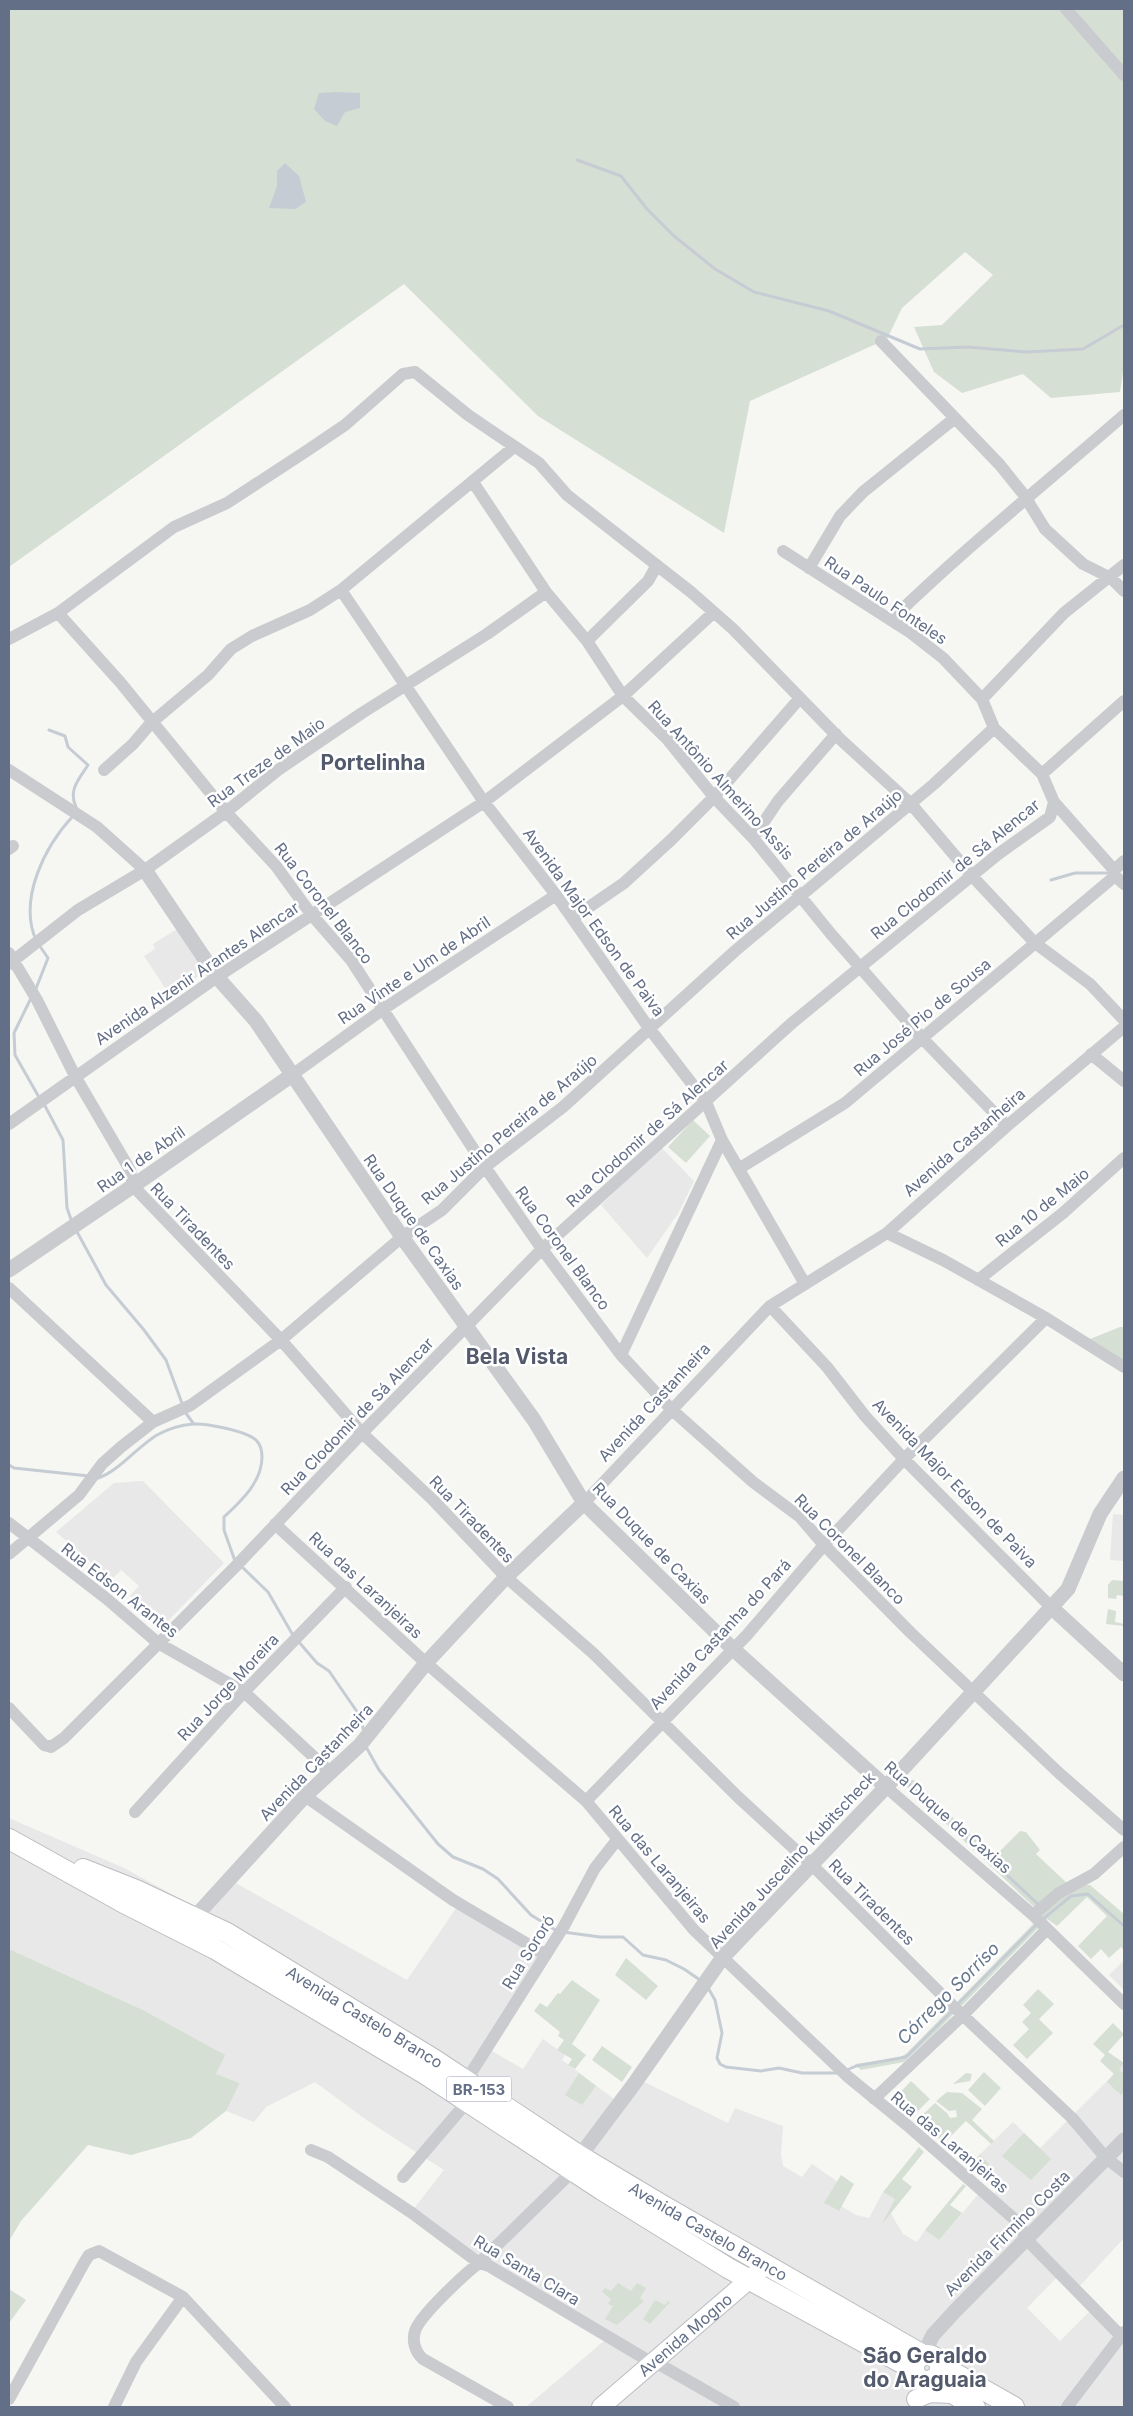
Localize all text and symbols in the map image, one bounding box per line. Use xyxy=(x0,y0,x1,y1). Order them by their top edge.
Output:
street label: Rua Paulo Fonteles xyxy=(821,552,951,648)
street label: Rua Antônio Almerino Assis xyxy=(644,696,798,864)
street label: Rua Treze de Maio xyxy=(203,713,329,811)
district label: Portelinha xyxy=(321,750,426,775)
street label: Rua Justino Pereira de Araújo xyxy=(722,785,906,943)
street label: Rua Clodomir de Sá Alencar xyxy=(866,795,1044,943)
street label: Avenida Major Edson de Paiva xyxy=(519,824,669,1020)
street label: Rua Coronel Blanco xyxy=(270,838,378,968)
street label: Avenida Alzenir Arantes Alencar xyxy=(91,897,303,1049)
street label: Rua Vinte e Um de Abril xyxy=(334,912,494,1028)
street label: Rua José Pio de Sousa xyxy=(849,954,995,1080)
street label: Rua Justino Pereira de Araújo xyxy=(417,1050,601,1208)
street label: Rua Clodomir de Sá Alencar xyxy=(562,1055,732,1211)
street label: Avenida Castanheira xyxy=(899,1084,1029,1200)
street label: Rua 1 de Abril xyxy=(93,1121,189,1197)
street label: Rua Duque de Caxias xyxy=(359,1150,469,1294)
street label: Rua 10 de Maio xyxy=(991,1163,1093,1251)
street label: Rua Tiradentes xyxy=(146,1178,240,1274)
street label: Rua Coronel Blanco xyxy=(511,1182,615,1314)
street label: Rua Clodomir de Sá Alencar xyxy=(276,1333,438,1499)
street label: Avenida Castanheira xyxy=(594,1338,714,1466)
district label: Bela Vista xyxy=(466,1344,568,1369)
street label: Avenida Major Edson de Paiva xyxy=(869,1394,1041,1572)
street label: Rua Tiradentes xyxy=(425,1471,519,1567)
street label: Rua Duque de Caxias xyxy=(589,1478,715,1608)
street label: Rua Coronel Blanco xyxy=(790,1489,910,1609)
street label: Rua das Laranjeiras xyxy=(305,1527,427,1643)
street label: Rua Edson Arantes xyxy=(58,1538,182,1642)
street label: Avenida Castanha do Pará xyxy=(645,1555,795,1713)
street label: Rua Jorge Moreira xyxy=(173,1629,283,1745)
street label: Avenida Castanheira xyxy=(255,1699,377,1825)
street label: Rua Duque de Caxias xyxy=(880,1756,1016,1878)
street label: Avenida Juscelino Kubitscheck xyxy=(705,1767,879,1952)
street label: Rua das Laranjeiras xyxy=(605,1801,715,1927)
street label: Rua Tiradentes xyxy=(825,1855,919,1949)
street label: Rua Sororó xyxy=(497,1911,559,1993)
water label: Córrego Sorriso xyxy=(893,1938,1003,2048)
street label: Avenida Castelo Branco xyxy=(283,1962,447,2072)
road number: BR-153 xyxy=(446,2076,512,2102)
street label: Rua das Laranjeiras xyxy=(887,2087,1013,2197)
street label: Avenida Firmino Costa xyxy=(940,2166,1074,2300)
street label: Avenida Castelo Branco xyxy=(625,2178,791,2285)
street label: Rua Santa Clara xyxy=(470,2230,584,2310)
street label: Avenida Mogno xyxy=(634,2289,736,2381)
district label: São Geraldo do Araguaia xyxy=(863,2343,987,2392)

